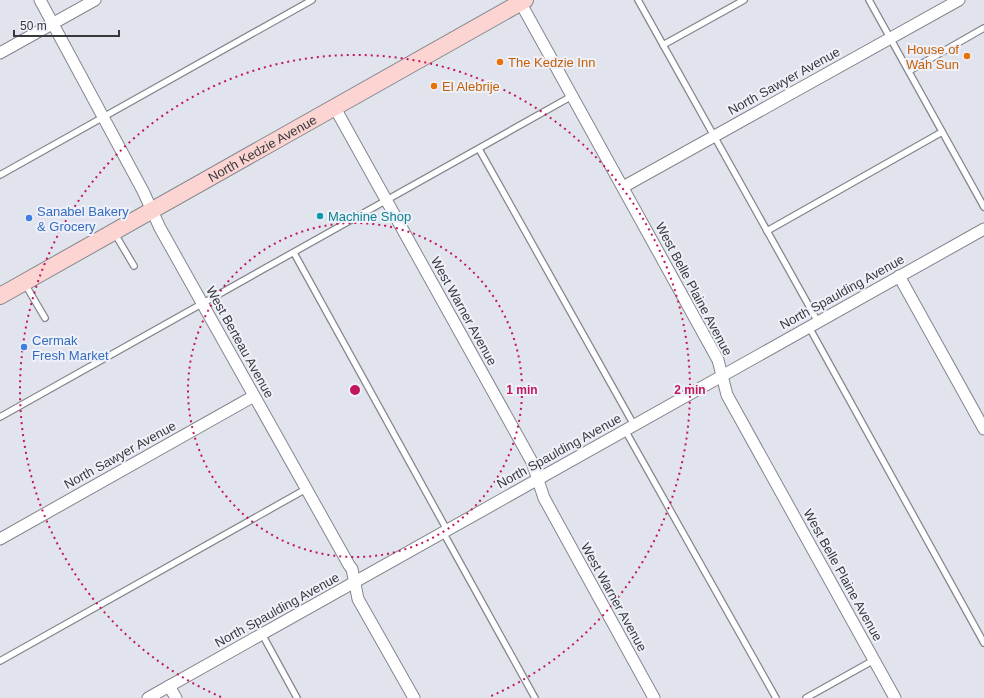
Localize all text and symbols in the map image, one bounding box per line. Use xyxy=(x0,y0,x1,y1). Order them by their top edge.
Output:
scale bar xyxy=(14,12,119,38)
text: 50 m xyxy=(20,19,47,33)
place label: House of Wah Sun xyxy=(906,42,959,72)
street label: North Sawyer Avenue xyxy=(725,44,843,118)
marker: House of Wah Sun xyxy=(962,51,972,61)
place label: The Kedzie Inn xyxy=(508,55,595,70)
marker: The Kedzie Inn xyxy=(495,57,505,67)
place label: El Alebrije xyxy=(442,79,500,94)
marker: El Alebrije xyxy=(429,81,439,91)
street label: North Kedzie Avenue xyxy=(205,112,319,185)
place label: Sanabel Bakery & Grocery xyxy=(37,204,129,234)
place label: Machine Shop xyxy=(328,209,411,224)
marker: Machine Shop xyxy=(315,211,325,221)
marker: Sanabel Bakery & Grocery xyxy=(24,213,34,223)
street label: West Belle Plaine Avenue xyxy=(653,220,735,358)
street label: North Spaulding Avenue xyxy=(777,252,907,332)
street label: West Warner Avenue xyxy=(428,254,500,368)
street label: West Berteau Avenue xyxy=(203,284,277,400)
place label: Cermak Fresh Market xyxy=(32,333,109,363)
marker: Cermak Fresh Market xyxy=(19,342,29,352)
centre of rings xyxy=(348,383,362,397)
text: 1 min xyxy=(506,383,538,397)
text: 2 min xyxy=(674,383,706,397)
street label: North Spaulding Avenue xyxy=(494,411,624,491)
street label: North Sawyer Avenue xyxy=(61,418,179,492)
street label: West Belle Plaine Avenue xyxy=(800,506,886,644)
street label: West Warner Avenue xyxy=(578,540,650,654)
street label: North Spaulding Avenue xyxy=(212,570,342,650)

